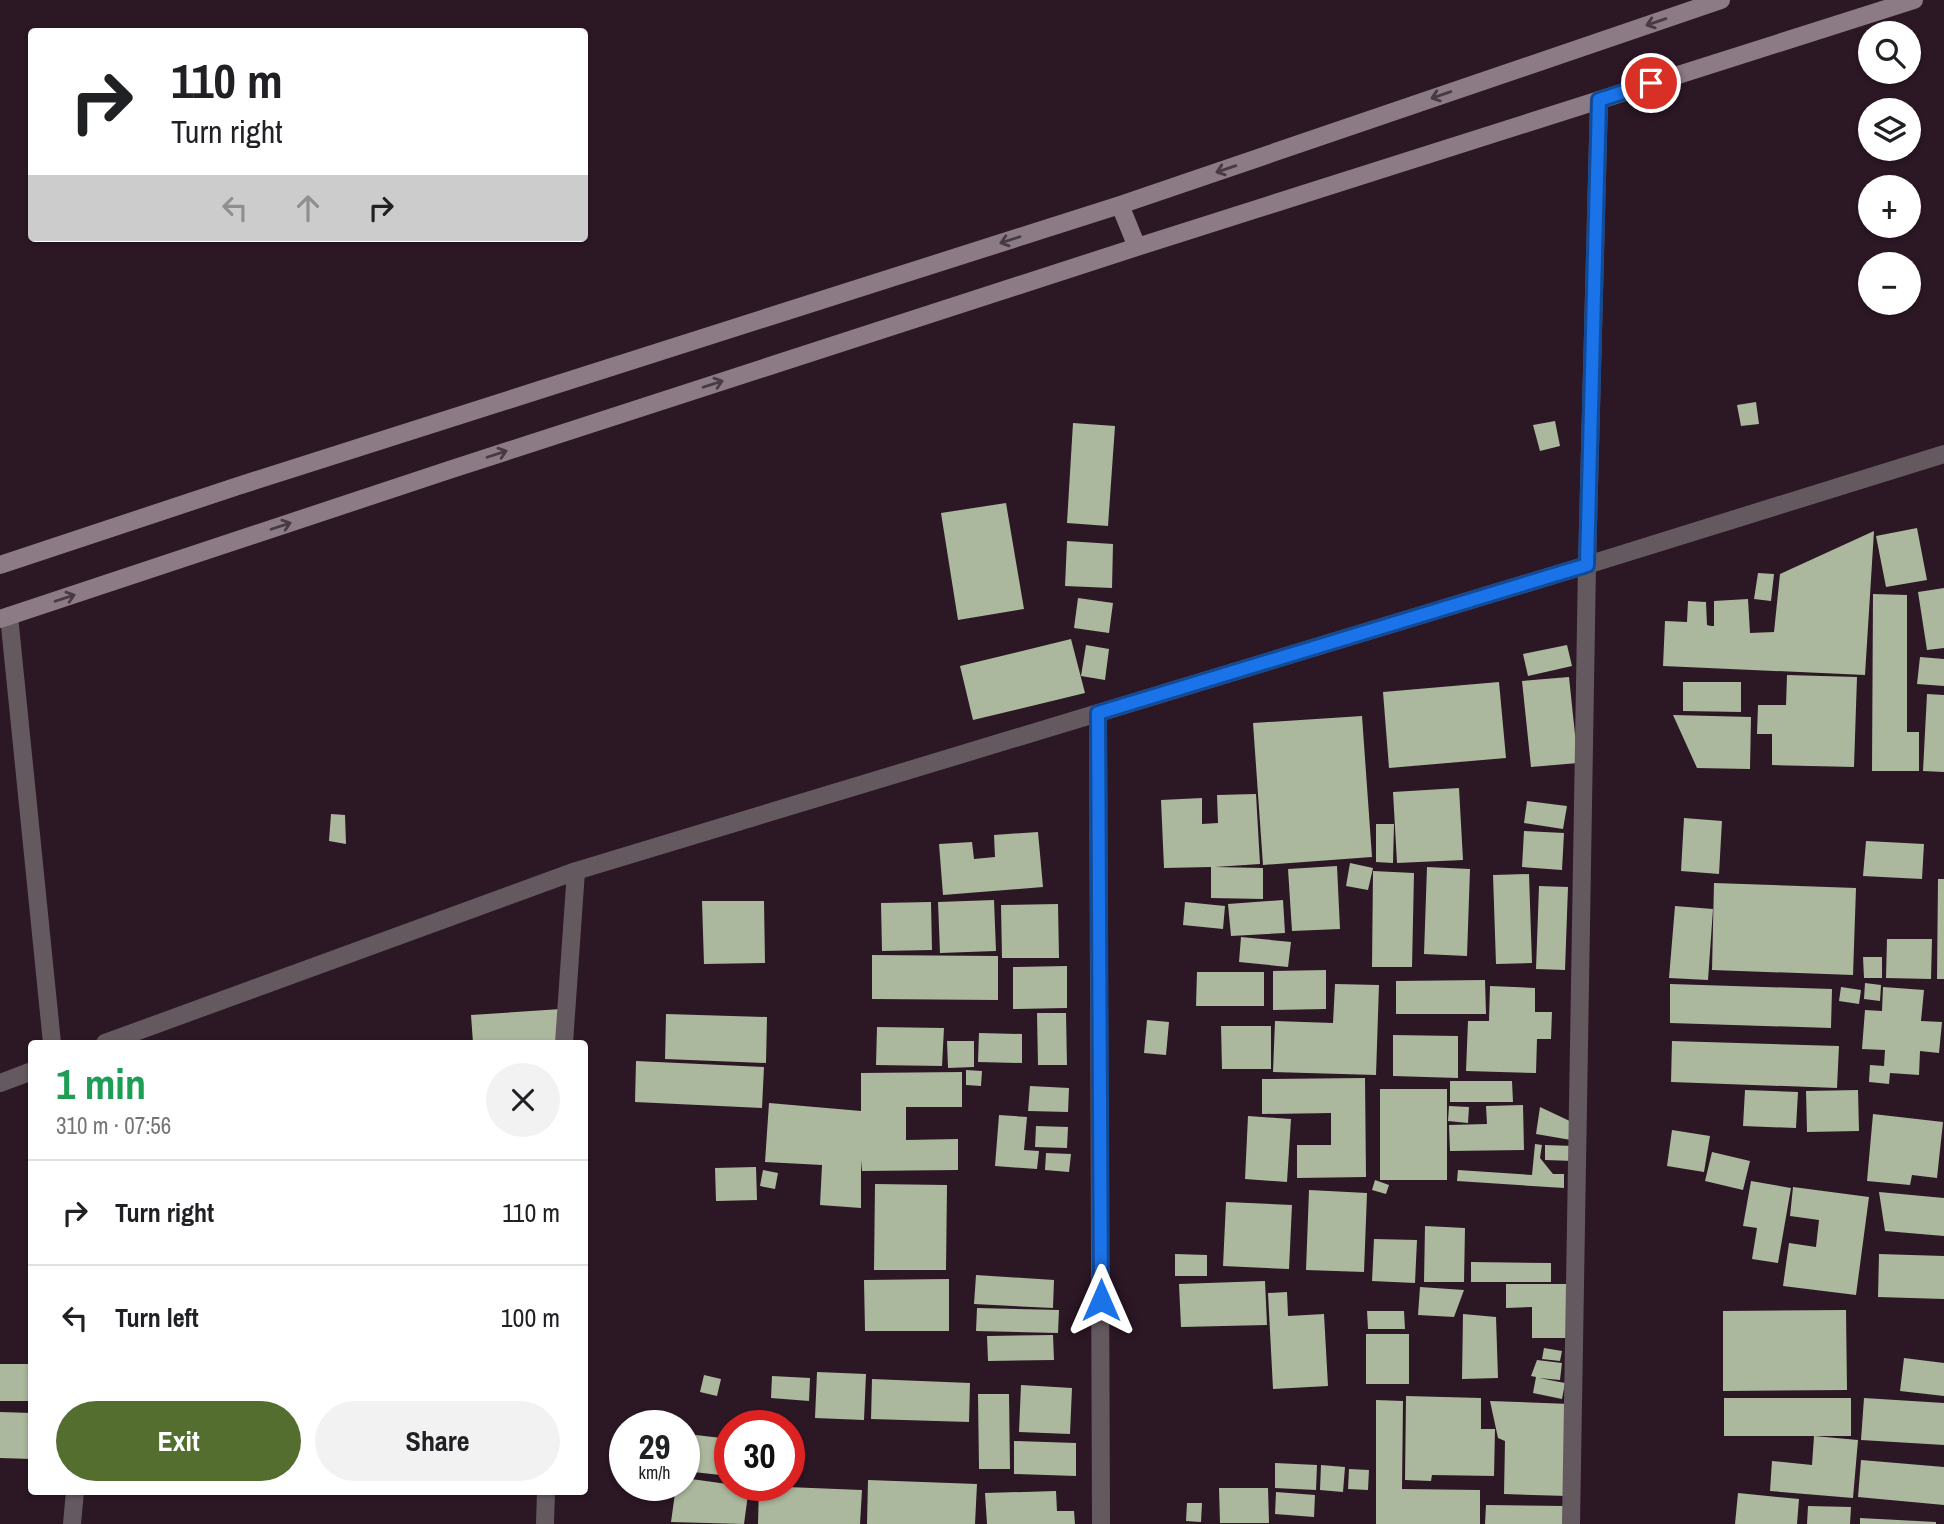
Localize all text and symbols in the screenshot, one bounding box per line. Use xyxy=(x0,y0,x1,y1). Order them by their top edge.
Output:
one-way arrow xyxy=(1646,17,1668,29)
map controls xyxy=(1858,21,1921,315)
button: search xyxy=(1858,21,1921,84)
text: 110 m xyxy=(171,47,283,113)
pin xyxy=(1621,53,1681,113)
icon: right xyxy=(56,56,147,147)
icon: arrive xyxy=(1632,64,1670,102)
one-way arrow xyxy=(1431,90,1453,102)
button: layers xyxy=(1858,98,1921,161)
text: Turn right xyxy=(171,110,283,153)
one-way arrow xyxy=(1215,163,1237,176)
button: + xyxy=(1858,175,1921,238)
icon: left xyxy=(216,189,254,227)
icon: ahead xyxy=(289,189,327,227)
icon: right xyxy=(362,189,400,227)
one-way arrow xyxy=(999,235,1021,248)
button: − xyxy=(1858,252,1921,315)
one-way arrow xyxy=(702,377,724,390)
one-way arrow xyxy=(485,447,507,459)
one-way arrow xyxy=(269,519,291,531)
one-way arrow xyxy=(53,590,75,603)
text: 1 min xyxy=(56,1056,146,1112)
button: close xyxy=(486,1063,560,1137)
text: 310 m · 07:56 xyxy=(56,1110,171,1141)
icon: right xyxy=(56,1194,94,1232)
text: Turn right xyxy=(115,1195,214,1230)
text: 110 m xyxy=(502,1195,560,1230)
position arrow xyxy=(1064,1263,1138,1337)
icon: left xyxy=(56,1299,94,1337)
text: Turn left xyxy=(115,1300,199,1335)
text: 100 m xyxy=(501,1300,560,1335)
button: Exit xyxy=(56,1401,301,1481)
button: Share xyxy=(315,1401,560,1481)
speed limit sign: 30 xyxy=(714,1410,805,1501)
text: 29 xyxy=(639,1423,670,1470)
text: km/h xyxy=(639,1460,671,1485)

